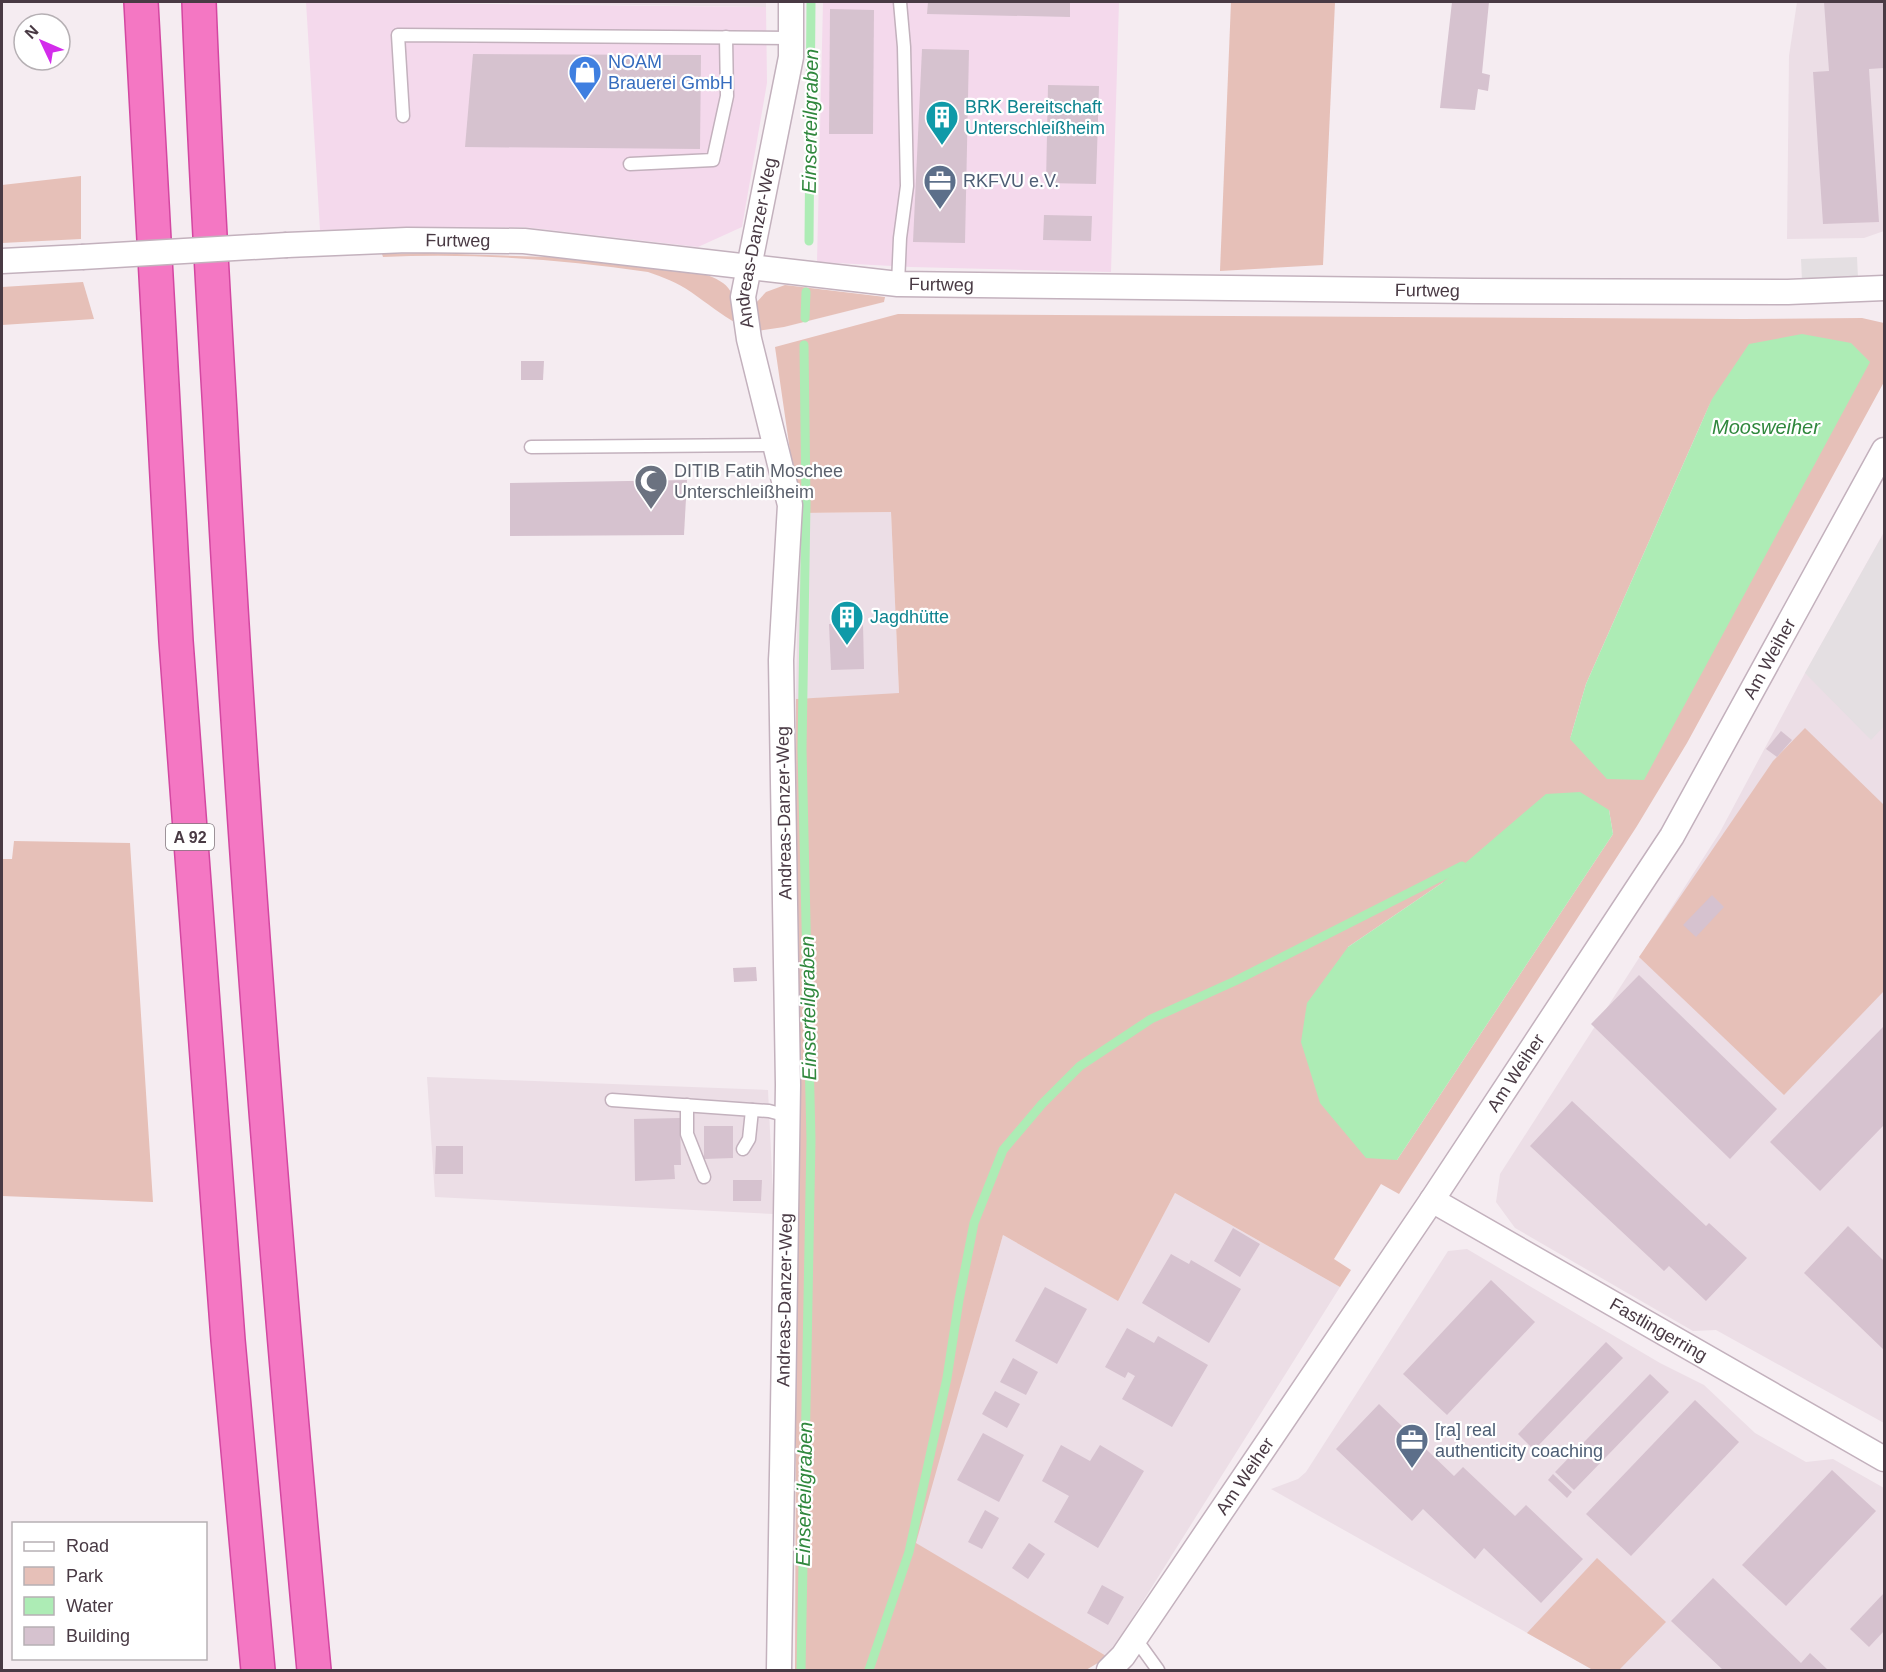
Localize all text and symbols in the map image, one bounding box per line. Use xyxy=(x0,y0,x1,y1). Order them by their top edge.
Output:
north arrow xyxy=(12,12,72,72)
text: N xyxy=(21,22,42,42)
water label: Einserteilgraben xyxy=(798,49,822,193)
place label: NOAM Brauerei GmbH xyxy=(608,52,733,93)
shop icon: NOAM Brauerei GmbH xyxy=(567,54,603,101)
place label: BRK Bereitschaft Unterschleißheim xyxy=(965,97,1105,138)
building icon: BRK Bereitschaft Unterschleißheim xyxy=(924,99,960,146)
street label: Andreas-Danzer-Weg xyxy=(733,156,781,330)
office icon: RKFVU e.V. xyxy=(922,163,958,210)
place label: RKFVU e.V. xyxy=(963,171,1059,191)
street label: Furtweg xyxy=(425,230,491,251)
street label: Furtweg xyxy=(909,274,974,295)
street label: Furtweg xyxy=(1395,280,1460,301)
water label: Moosweiher xyxy=(1712,416,1821,438)
place label: DITIB Fatih Moschee Unterschleißheim xyxy=(674,461,843,502)
mosque icon: DITIB Fatih Moschee Unterschleißheim xyxy=(633,463,669,510)
building icon: Jagdhütte xyxy=(829,599,865,646)
place label: Jagdhütte xyxy=(870,607,949,627)
street label: Am Weiher xyxy=(1739,615,1800,702)
street label: Andreas-Danzer-Weg xyxy=(772,726,796,900)
road number: A 92 xyxy=(166,824,214,850)
water label: Einserteilgraben xyxy=(796,936,820,1080)
street label: Am Weiher xyxy=(1483,1030,1549,1115)
street label: Andreas-Danzer-Weg xyxy=(773,1213,796,1387)
street label: Fastlingerring xyxy=(1606,1294,1711,1366)
place label: [ra] real authenticity coaching xyxy=(1435,1420,1603,1461)
water label: Einserteilgraben xyxy=(792,1422,816,1566)
office icon: [ra] real authenticity coaching xyxy=(1394,1422,1430,1469)
street label: Am Weiher xyxy=(1212,1434,1278,1519)
legend xyxy=(12,1522,207,1660)
text: Road xyxy=(66,1536,109,1556)
text: Park xyxy=(66,1566,104,1586)
text: Water xyxy=(66,1596,113,1616)
text: Building xyxy=(66,1626,130,1646)

